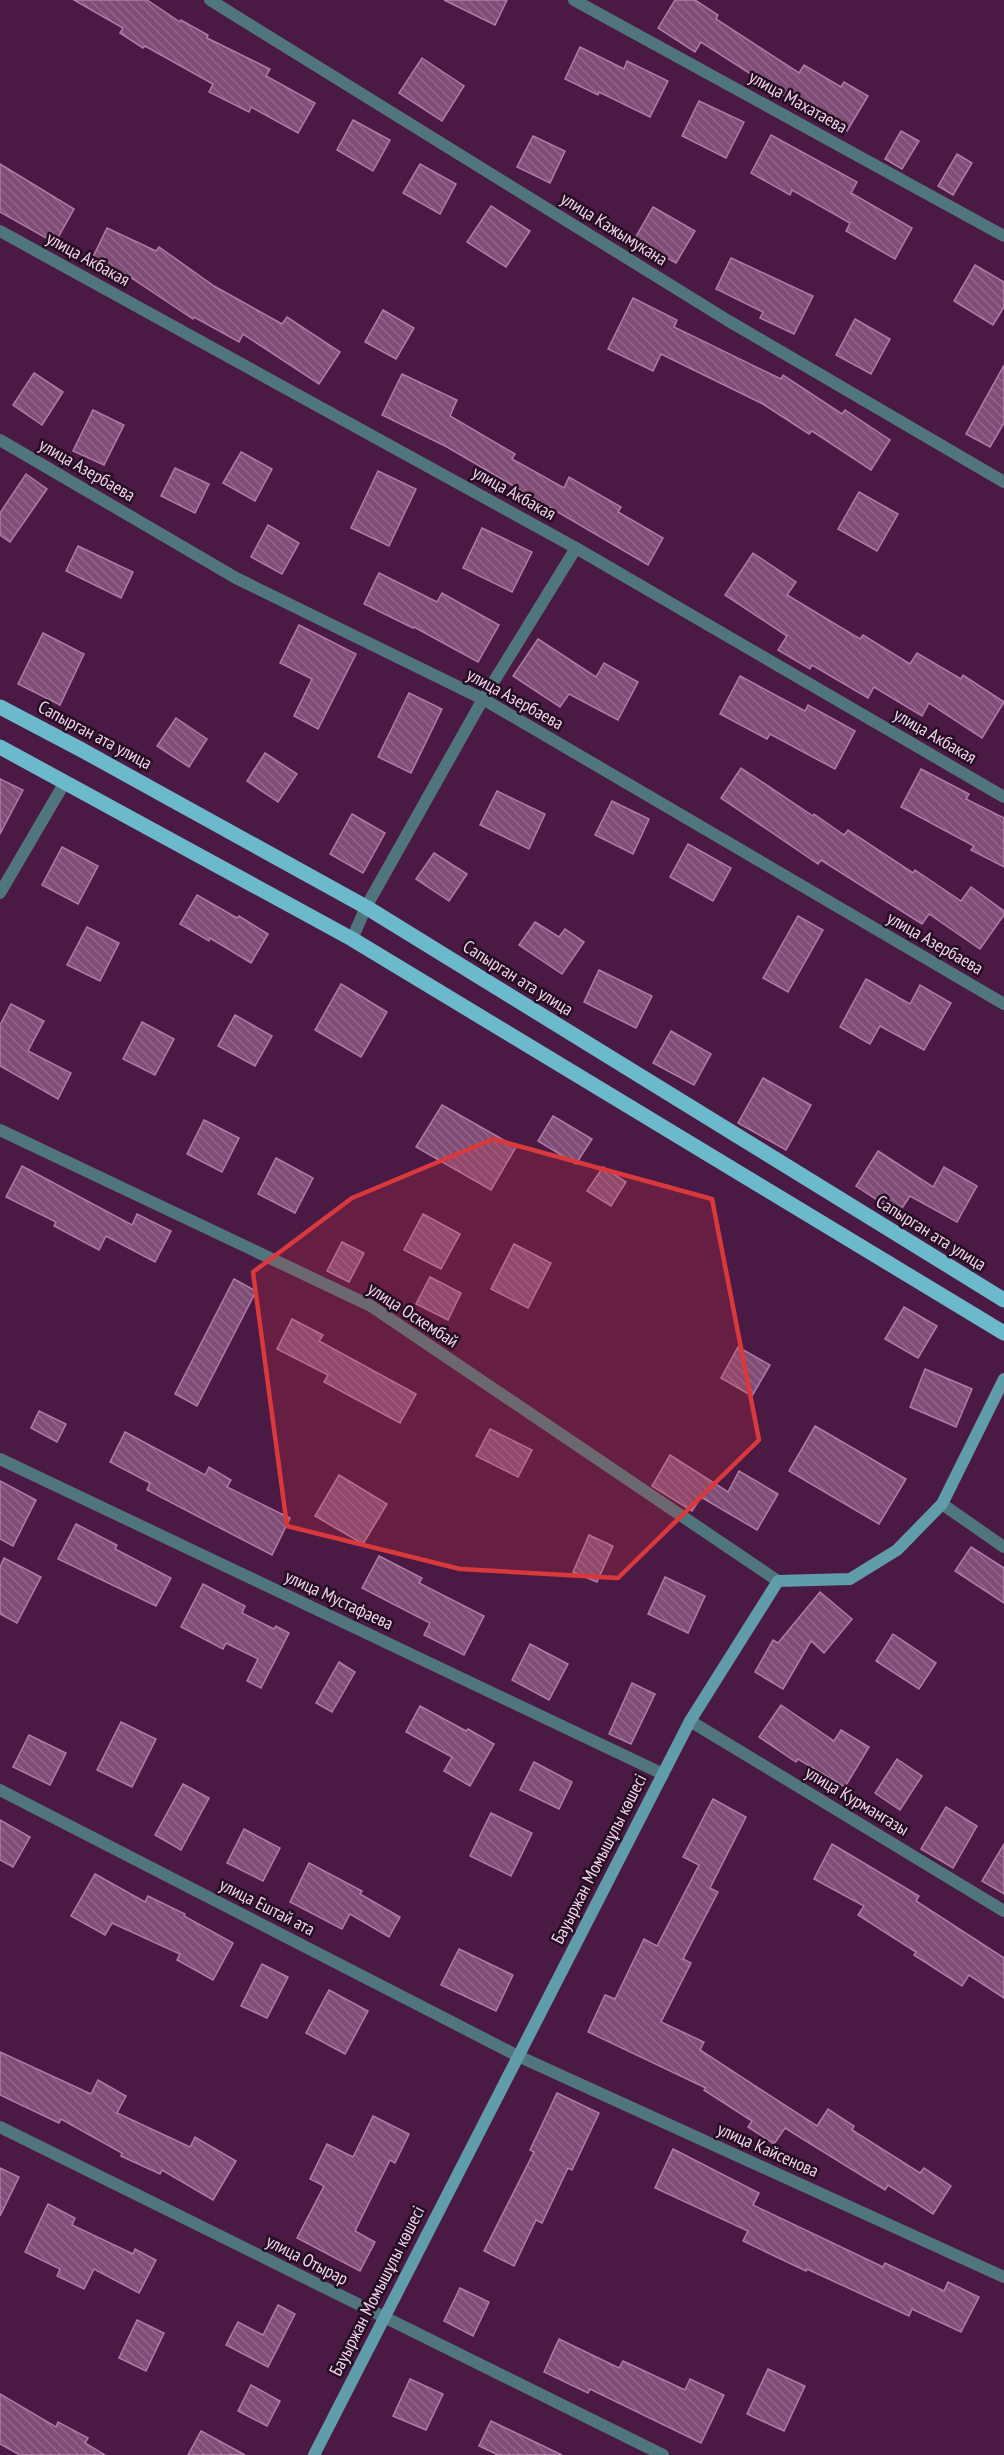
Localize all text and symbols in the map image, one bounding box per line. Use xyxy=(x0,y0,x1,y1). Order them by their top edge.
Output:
street label: улица Махатаева xyxy=(745,65,851,138)
street label: улица Кажымукана xyxy=(557,187,672,271)
street label: улица Акбакая xyxy=(43,226,134,291)
street label: улица Азербаева xyxy=(35,433,139,506)
street label: улица Акбакая xyxy=(469,460,560,525)
street label: улица Азербаева xyxy=(463,663,568,735)
street label: Сапырган ата улица xyxy=(34,695,156,774)
street label: улица Акбакая xyxy=(890,703,981,769)
street label: улица Азербаева xyxy=(883,906,987,979)
street label: Сапырган ата улица xyxy=(459,935,578,1021)
street label: Сапырган ата улица xyxy=(872,1190,991,1276)
street label: улица Оскембай xyxy=(364,1277,463,1352)
street label: улица Мустафаева xyxy=(281,1564,397,1635)
street label: улица Курмангазы xyxy=(801,1761,913,1841)
street label: Бауыржан Момышұлы көшесі xyxy=(546,1770,651,1948)
street label: улица Ештай ата xyxy=(216,1873,319,1940)
street label: улица Кайсенова xyxy=(714,2117,822,2182)
street label: Бауыржан Момышұлы көшесі xyxy=(324,2202,429,2380)
street label: улица Отырар xyxy=(262,2229,352,2290)

